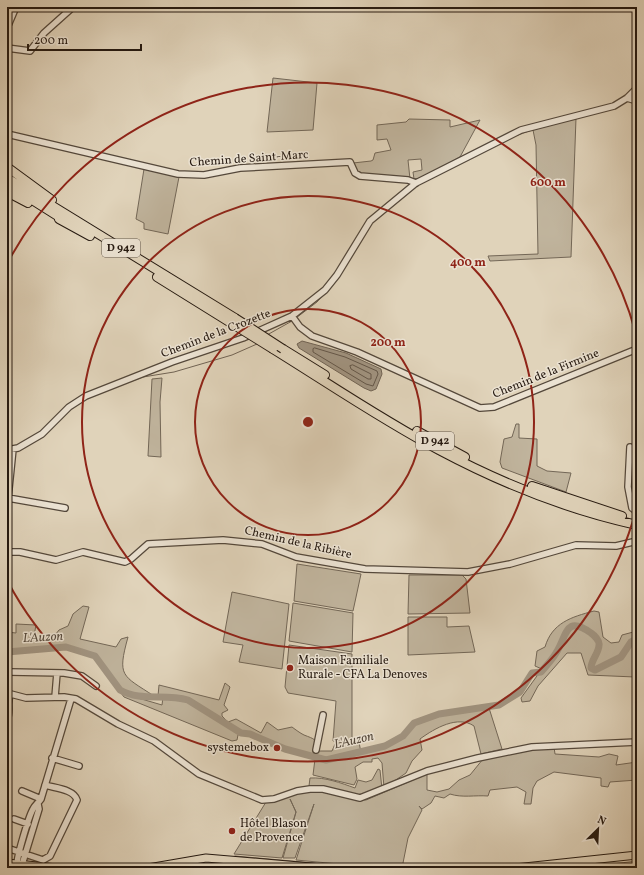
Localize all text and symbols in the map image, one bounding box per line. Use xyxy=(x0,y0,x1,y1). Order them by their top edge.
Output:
scale bar xyxy=(28,26,141,52)
text: 200 m xyxy=(34,33,68,49)
street label: Chemin de Saint-Marc xyxy=(189,147,309,171)
text: 600 m xyxy=(530,175,566,191)
road number: D 942 xyxy=(102,239,140,257)
text: 400 m xyxy=(450,255,486,271)
street label: Chemin de la Crozette xyxy=(159,306,273,362)
text: 200 m xyxy=(370,335,406,351)
street label: Chemin de la Firmine xyxy=(490,345,602,403)
centre of rings xyxy=(301,415,315,429)
road number: D 942 xyxy=(416,432,454,450)
street label: Chemin de la Ribière xyxy=(243,523,354,563)
water label: L'Auzon xyxy=(22,628,64,648)
place label: Maison Familiale Rurale - CFA La Denoves xyxy=(298,653,427,683)
marker: Maison Familiale Rurale - CFA La Denoves xyxy=(285,663,295,673)
water label: L'Auzon xyxy=(332,728,376,754)
place label: systemebox xyxy=(207,740,269,756)
marker: systemebox xyxy=(272,743,282,753)
north arrow xyxy=(578,809,618,849)
text: N xyxy=(595,813,608,830)
place label: Hôtel Blason de Provence xyxy=(240,816,307,846)
marker: Hôtel Blason de Provence xyxy=(227,826,237,836)

